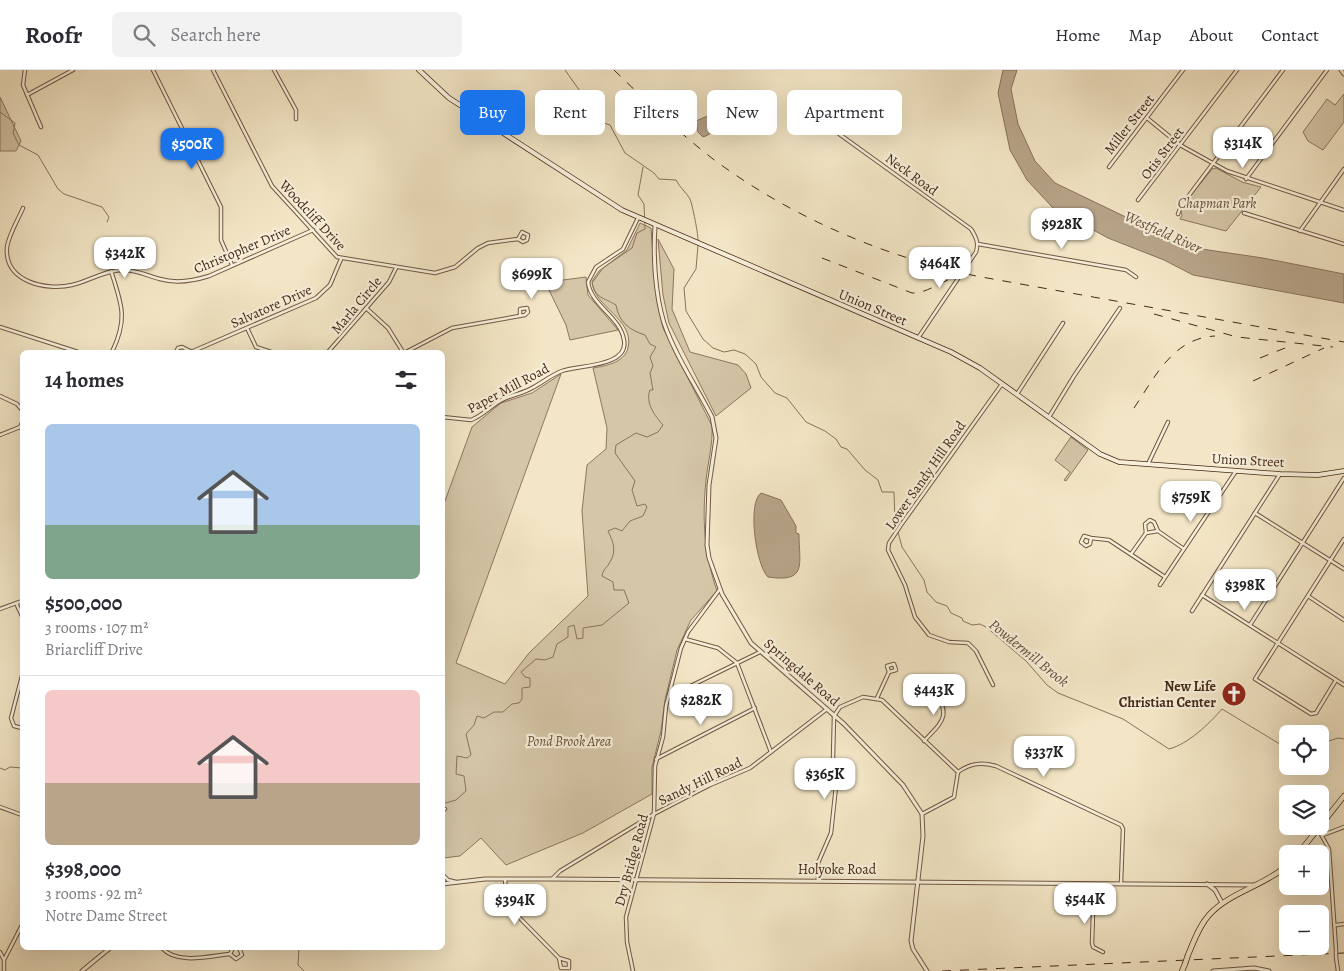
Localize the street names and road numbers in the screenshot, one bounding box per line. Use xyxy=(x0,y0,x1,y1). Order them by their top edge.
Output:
street label: Miller Street xyxy=(1100,90,1159,158)
street label: Otis Street xyxy=(1136,123,1189,183)
street label: Neck Road xyxy=(881,149,942,200)
street label: Woodcliff Drive xyxy=(274,175,350,255)
street label: Christopher Drive xyxy=(191,220,294,278)
street label: Marla Circle xyxy=(327,273,386,338)
street label: Salvatore Drive xyxy=(228,280,315,333)
street label: Union Street xyxy=(836,285,910,331)
street label: Paper Mill Road xyxy=(464,359,553,418)
street label: Lower Sandy Hill Road xyxy=(881,417,970,534)
street label: Union Street xyxy=(1211,449,1285,472)
street label: Springdale Road xyxy=(760,634,844,711)
street label: Sandy Hill Road xyxy=(655,753,746,810)
street label: Dry Bridge Road xyxy=(610,811,653,908)
street label: Holyoke Road xyxy=(798,860,877,879)

